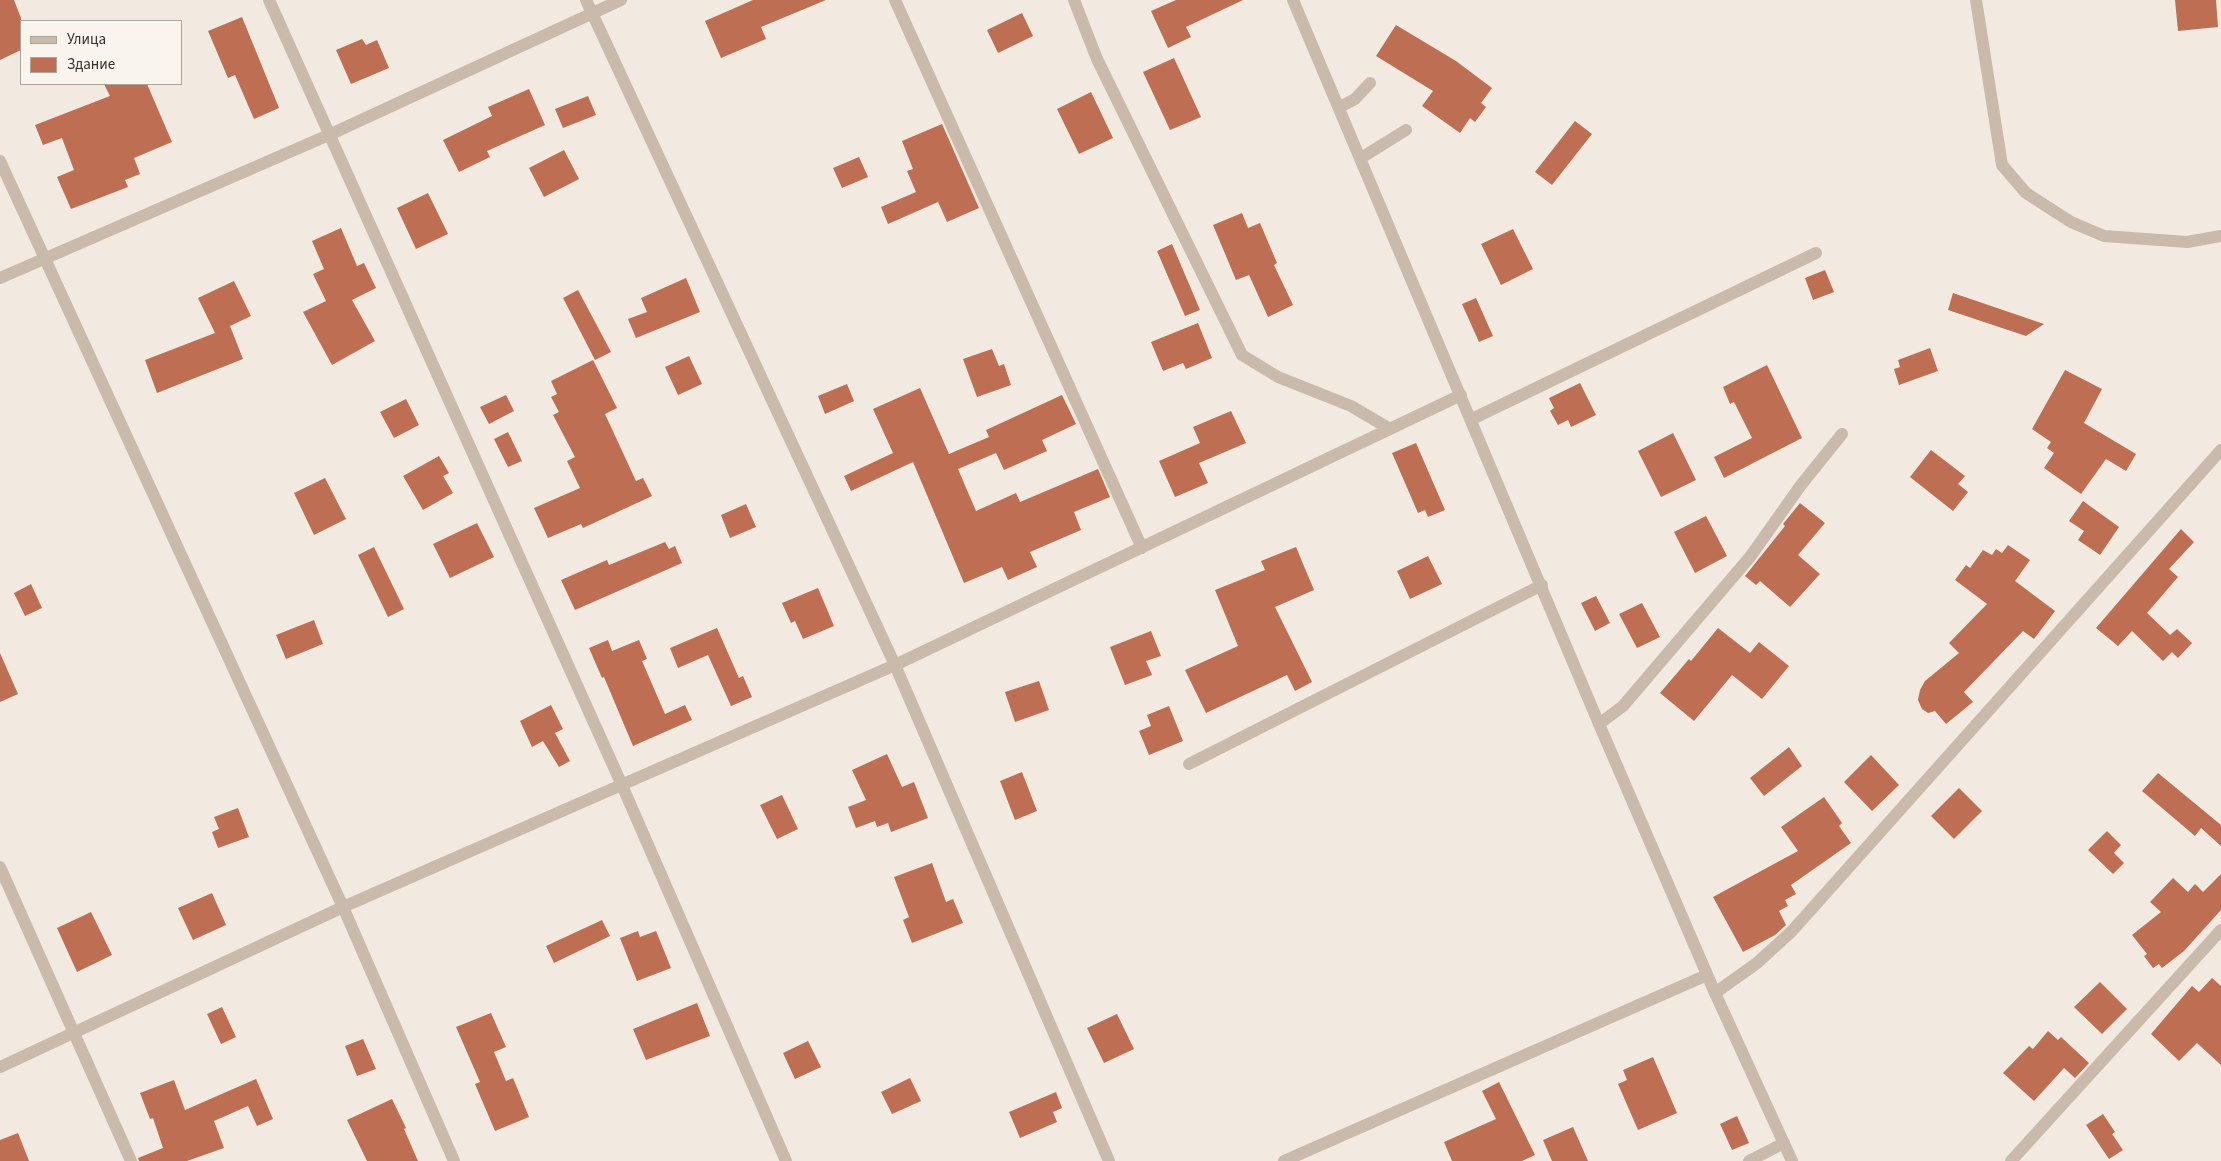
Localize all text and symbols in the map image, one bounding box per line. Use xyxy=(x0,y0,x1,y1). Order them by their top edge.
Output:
legend xyxy=(20,20,182,85)
text: Улица xyxy=(67,29,106,50)
text: Здание xyxy=(67,54,115,75)

